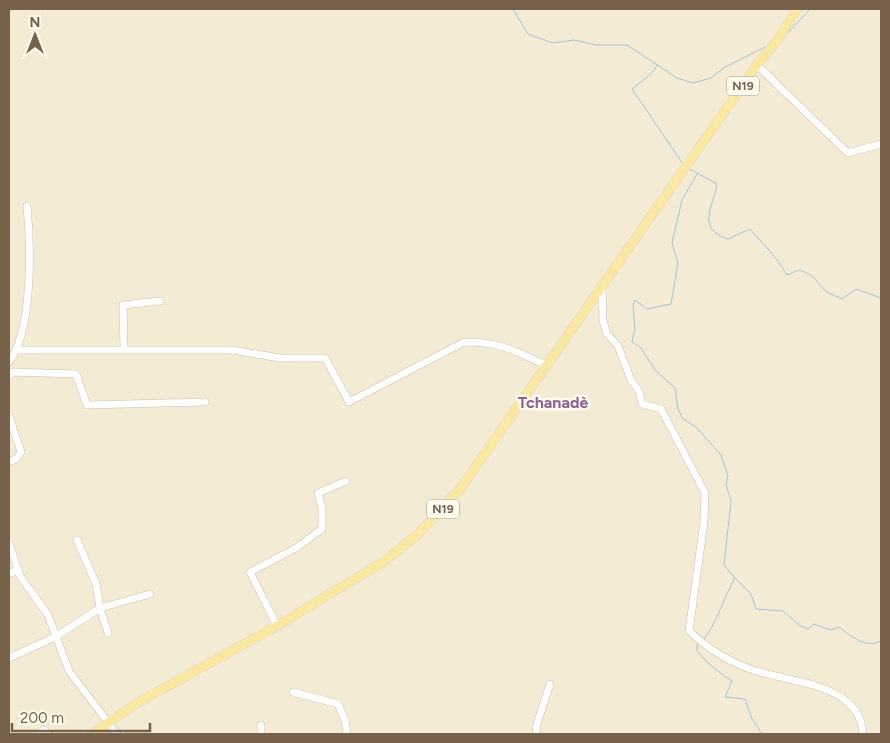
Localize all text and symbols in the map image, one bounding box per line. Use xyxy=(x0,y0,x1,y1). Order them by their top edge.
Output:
north arrow xyxy=(10,10,60,60)
text: N xyxy=(30,14,40,31)
road number: N19 xyxy=(727,76,759,95)
district label: Tchanadè xyxy=(518,393,588,412)
road number: N19 xyxy=(427,499,459,518)
scale bar xyxy=(12,700,150,732)
text: 200 m xyxy=(20,709,64,727)

